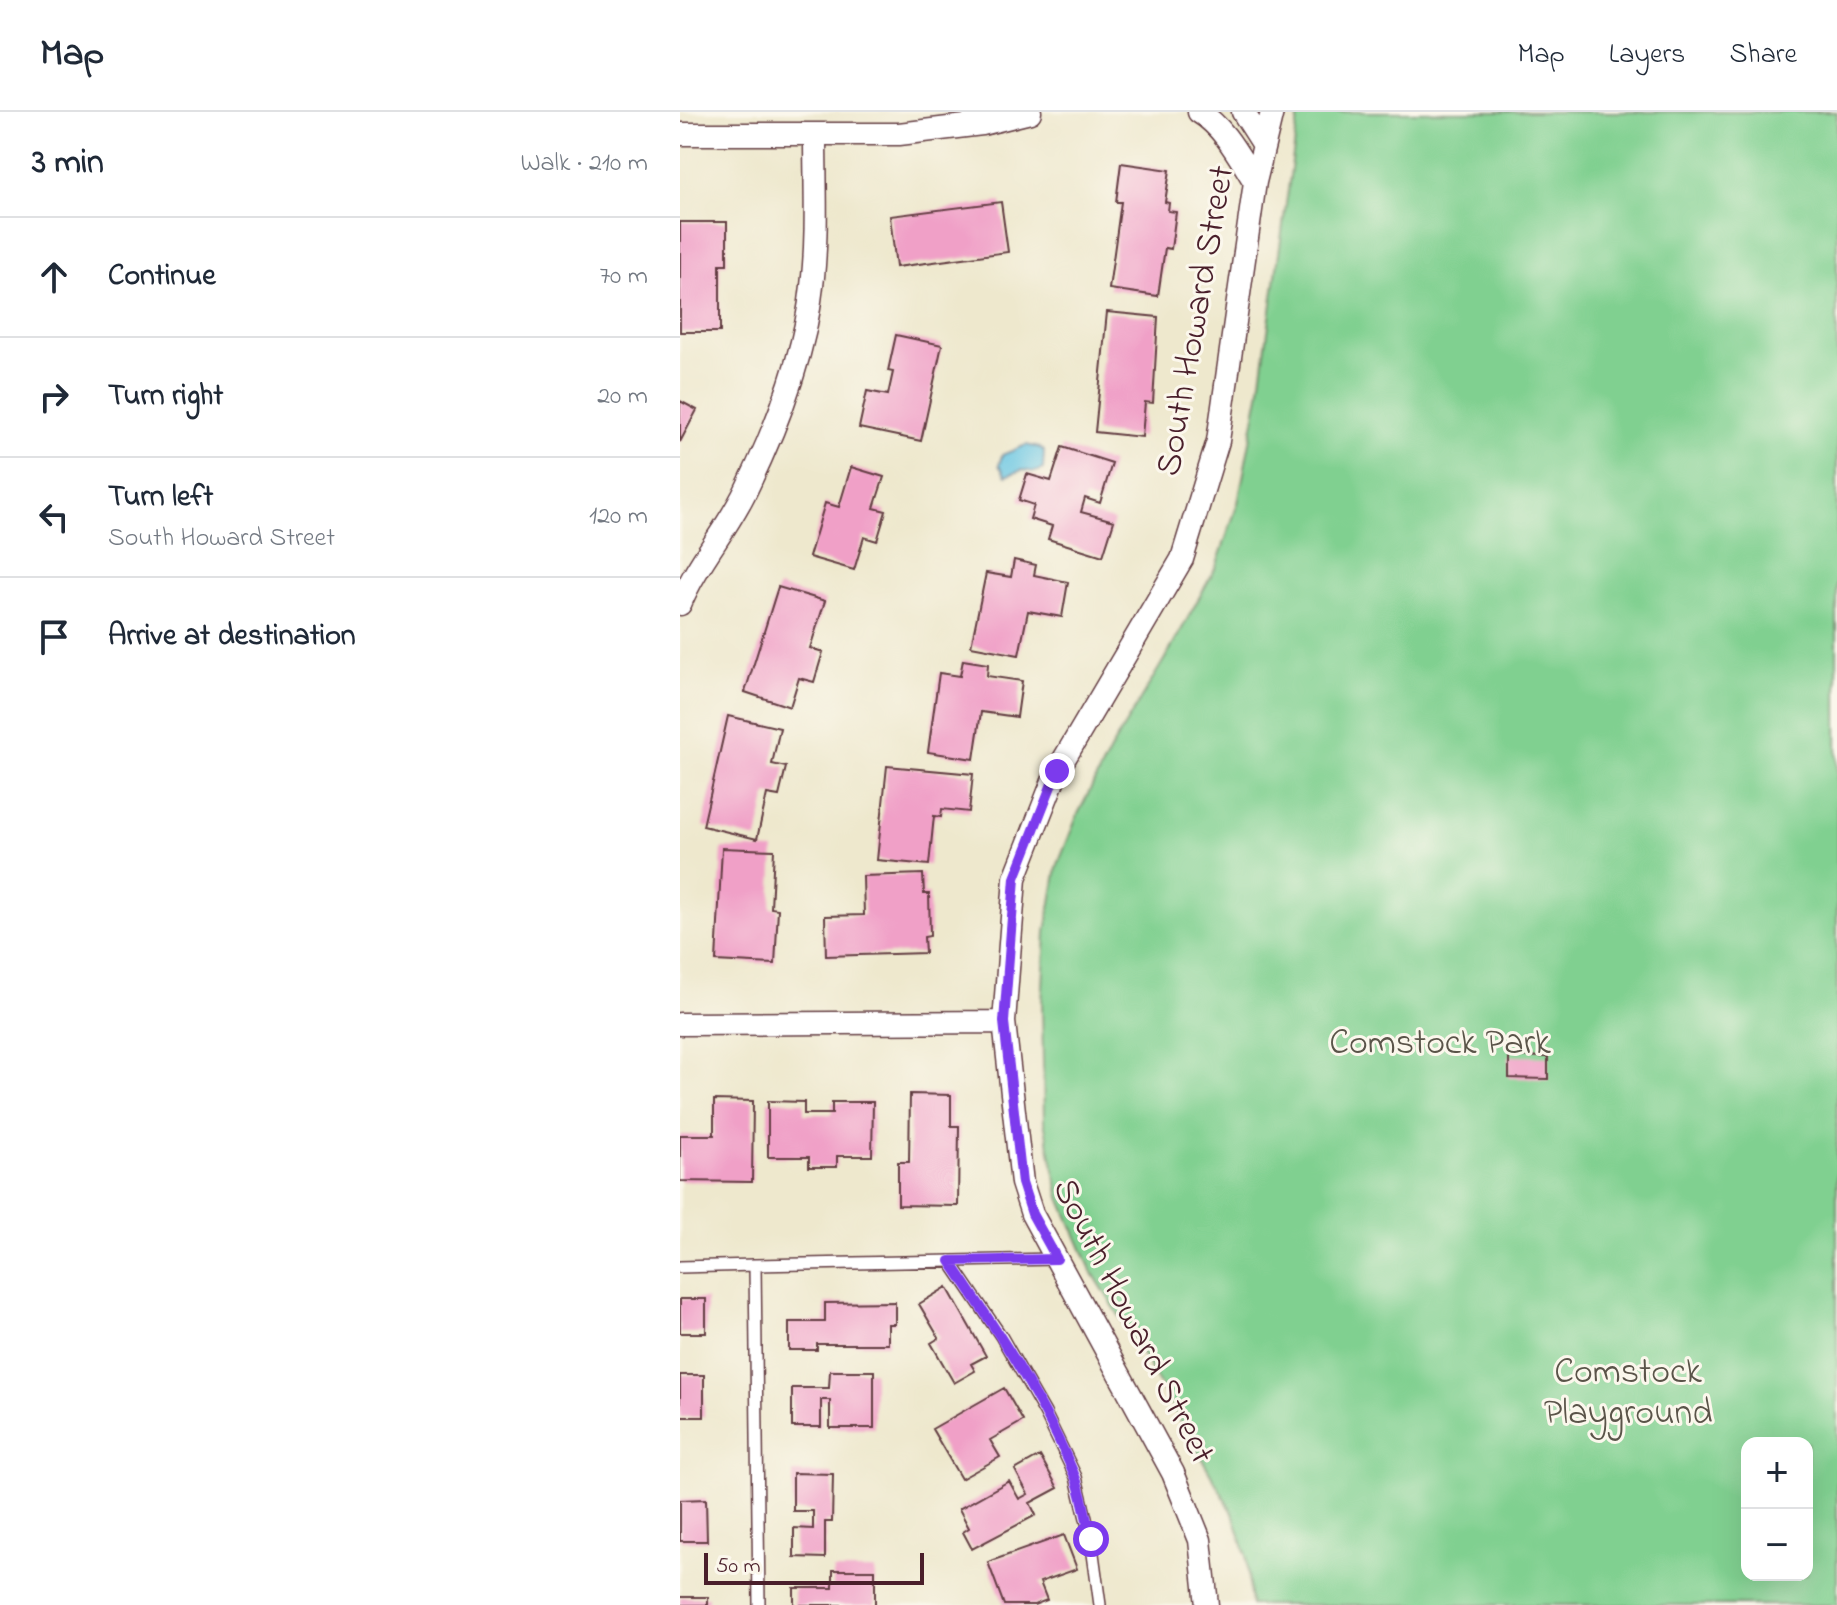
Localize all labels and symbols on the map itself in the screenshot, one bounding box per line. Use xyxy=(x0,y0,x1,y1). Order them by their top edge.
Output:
street label: South Howard Street xyxy=(1144,162,1250,480)
route end xyxy=(1039,753,1075,789)
park label: Comstock Park xyxy=(1329,1018,1551,1071)
street label: South Howard Street xyxy=(1037,1170,1227,1474)
park label: Comstock Playground xyxy=(1544,1347,1712,1441)
route start xyxy=(1073,1521,1109,1557)
scale bar xyxy=(704,1549,924,1585)

